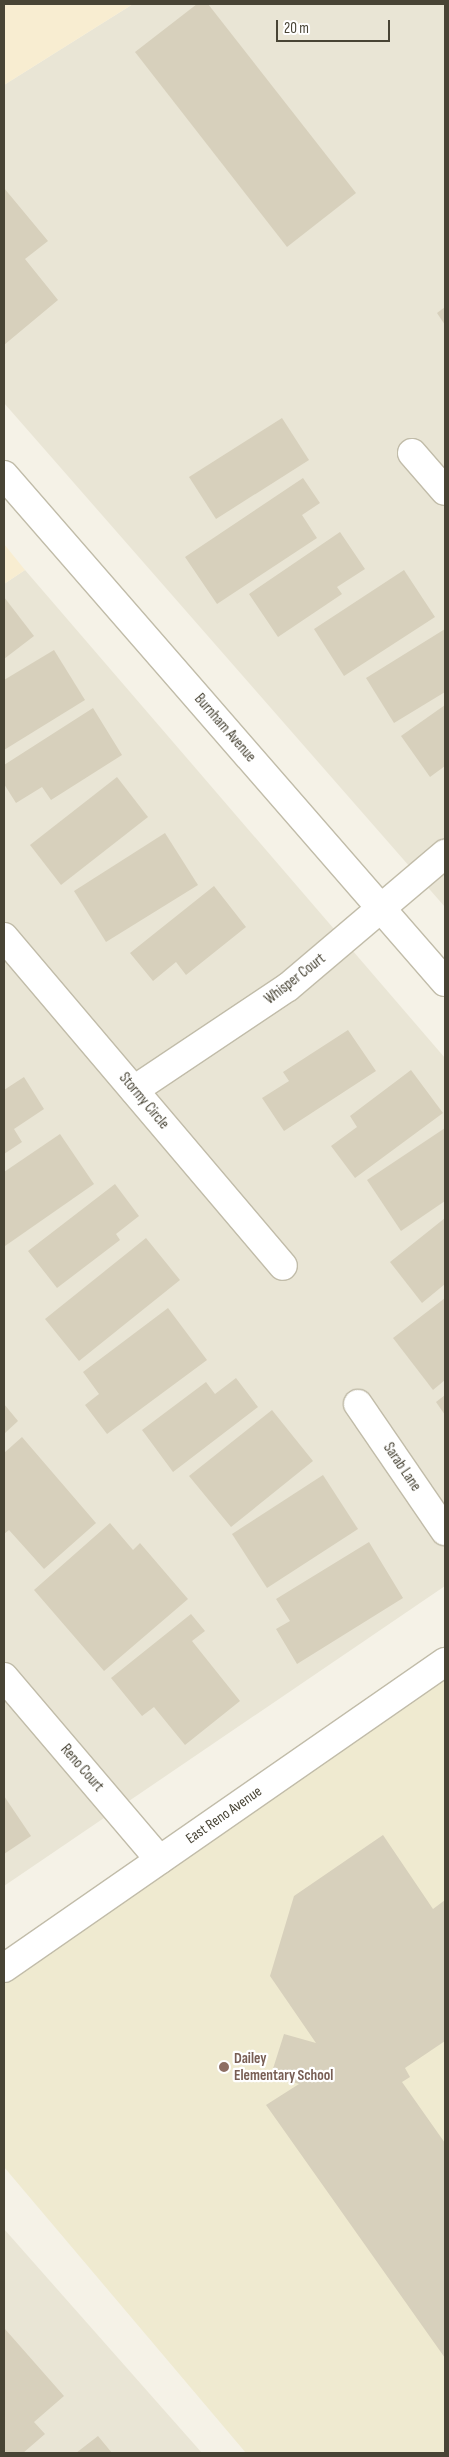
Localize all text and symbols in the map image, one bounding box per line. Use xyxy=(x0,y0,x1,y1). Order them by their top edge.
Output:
scale bar xyxy=(279,10,393,42)
text: 20 m xyxy=(284,19,309,38)
street label: Burnham Avenue xyxy=(190,690,260,766)
street label: Whisper Court xyxy=(261,950,329,1008)
street label: Stormy Circle xyxy=(115,1069,173,1133)
street label: Sarab Lane xyxy=(379,1439,425,1495)
street label: Reno Court xyxy=(57,1741,107,1795)
street label: East Reno Avenue xyxy=(183,1782,265,1848)
place label: Dailey Elementary School xyxy=(234,2049,333,2084)
marker: Dailey Elementary School xyxy=(218,2061,230,2073)

